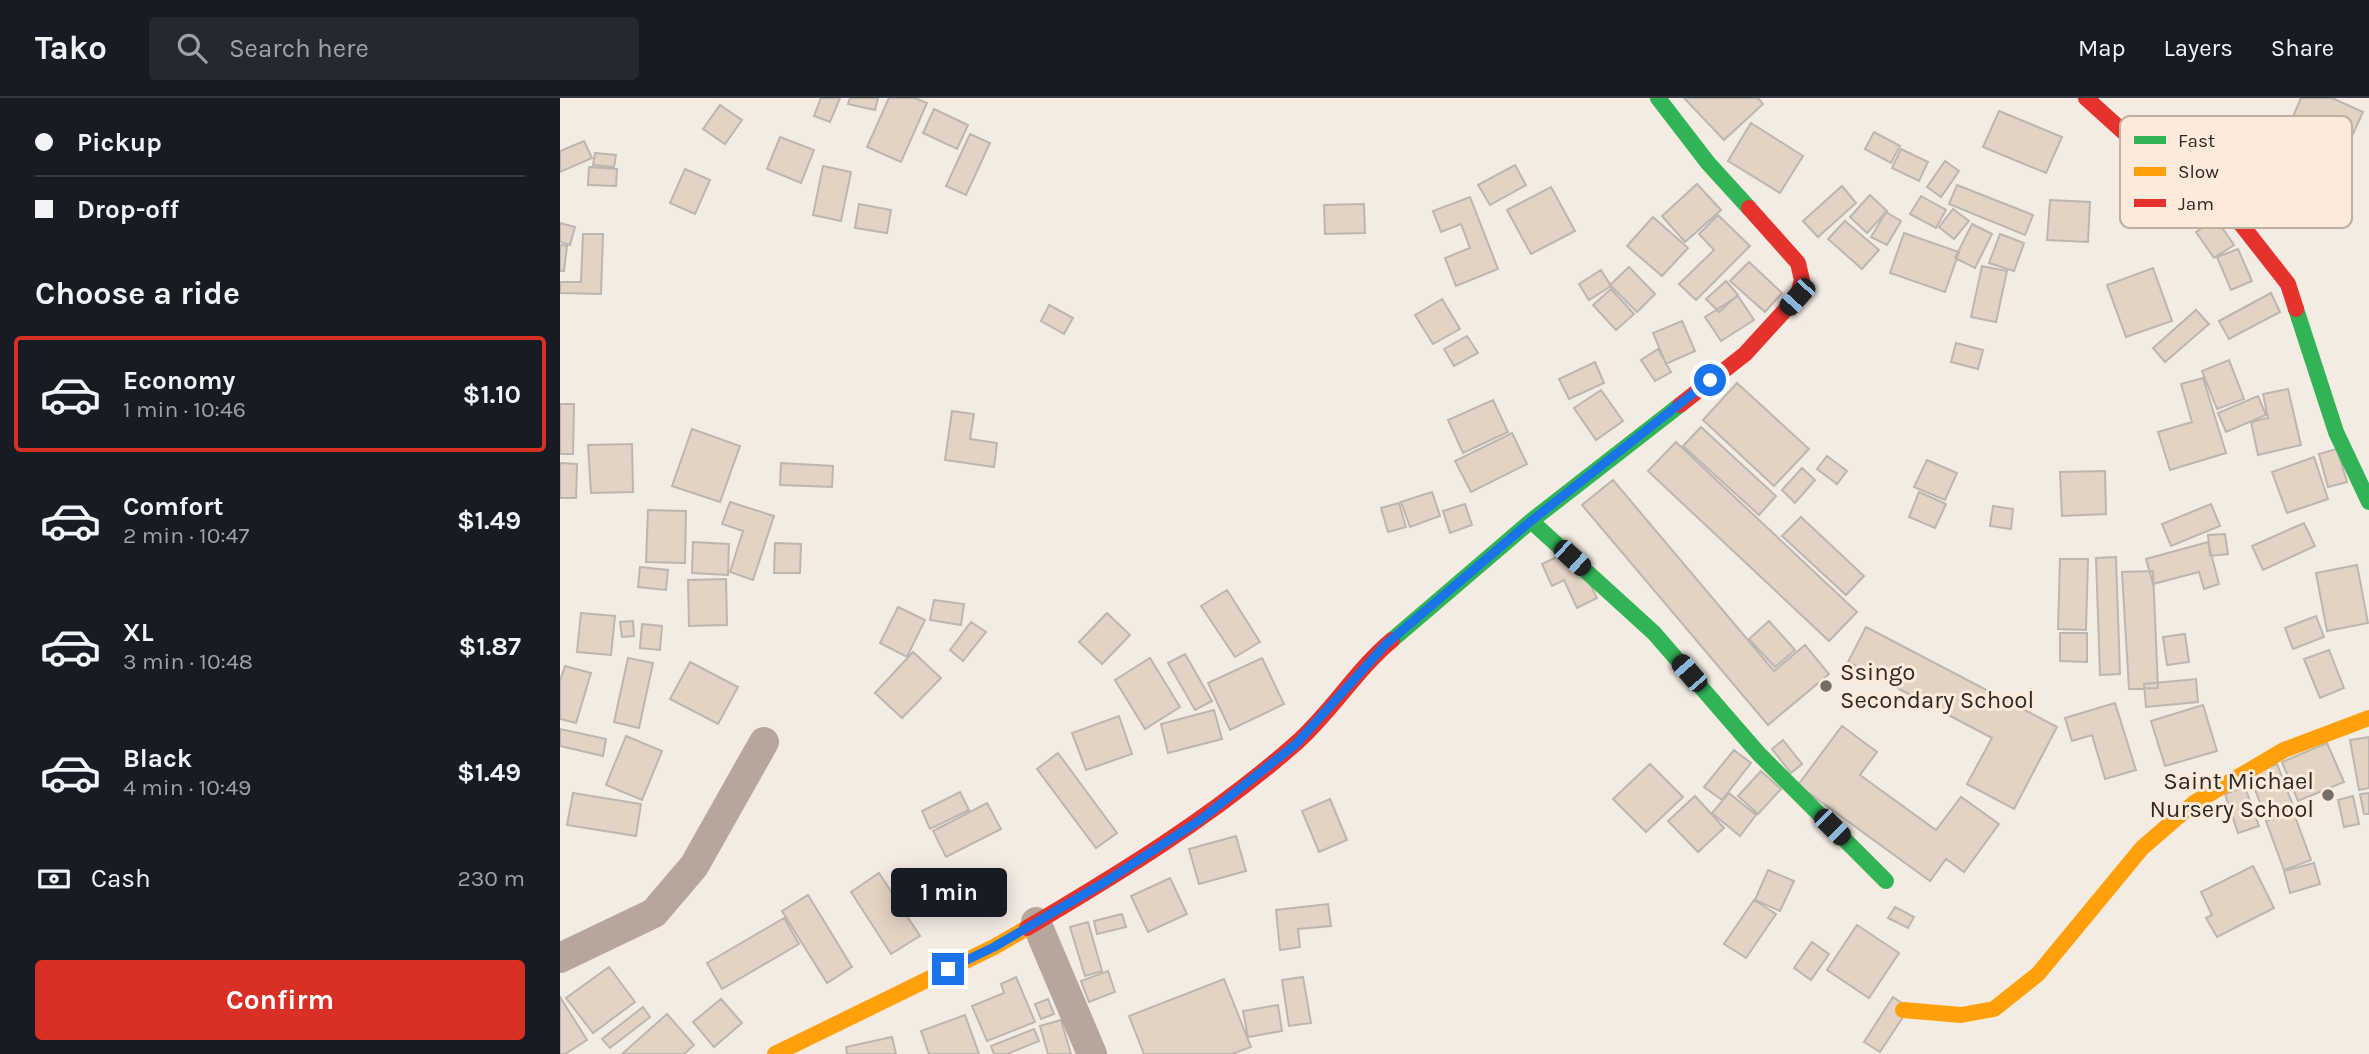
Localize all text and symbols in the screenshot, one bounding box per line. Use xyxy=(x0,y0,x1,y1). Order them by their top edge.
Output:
search box xyxy=(149,17,639,80)
text: Tako xyxy=(35,29,107,67)
icon: search xyxy=(173,29,211,67)
text: Search here xyxy=(229,33,369,64)
text: Map xyxy=(2078,34,2126,62)
text: Layers xyxy=(2164,34,2233,62)
text: Share xyxy=(2271,34,2334,62)
legend xyxy=(2120,116,2352,228)
text: Pickup xyxy=(77,127,162,158)
text: Fast xyxy=(2178,130,2215,152)
text: Slow xyxy=(2178,161,2219,183)
text: Jam xyxy=(2178,193,2214,215)
text: Drop-off xyxy=(77,194,179,225)
car xyxy=(1776,274,1819,320)
text: Choose a ride xyxy=(35,275,240,312)
icon: car xyxy=(39,363,102,426)
route start xyxy=(1694,364,1726,396)
text: Economy xyxy=(123,365,235,396)
text: $1.10 xyxy=(463,379,521,410)
text: 1 min · 10:46 xyxy=(123,396,246,423)
icon: car xyxy=(39,489,102,552)
text: Comfort xyxy=(123,491,224,522)
text: $1.49 xyxy=(457,505,521,536)
text: 2 min · 10:47 xyxy=(123,522,249,549)
car xyxy=(1550,536,1595,580)
icon: car xyxy=(39,615,102,678)
text: XL xyxy=(123,617,154,648)
text: $1.87 xyxy=(458,631,521,662)
text: 3 min · 10:48 xyxy=(123,648,253,675)
car xyxy=(1668,650,1711,696)
place label: Ssingo Secondary School xyxy=(1840,658,2034,714)
marker: Ssingo Secondary School xyxy=(1818,678,1834,694)
icon: car xyxy=(39,741,102,804)
text: Black xyxy=(123,743,192,774)
text: $1.49 xyxy=(457,757,521,788)
place label: Saint Michael Nursery School xyxy=(2150,767,2314,823)
text: 4 min · 10:49 xyxy=(123,774,251,801)
marker: Saint Michael Nursery School xyxy=(2320,787,2336,803)
car xyxy=(1810,805,1855,849)
icon: cash xyxy=(35,860,73,898)
text: Cash xyxy=(91,863,151,894)
text: 230 m xyxy=(457,865,525,892)
callout: 1 min xyxy=(890,868,1006,916)
text: 1 min xyxy=(920,879,978,906)
route end xyxy=(932,953,964,985)
button: Confirm xyxy=(35,960,525,1040)

